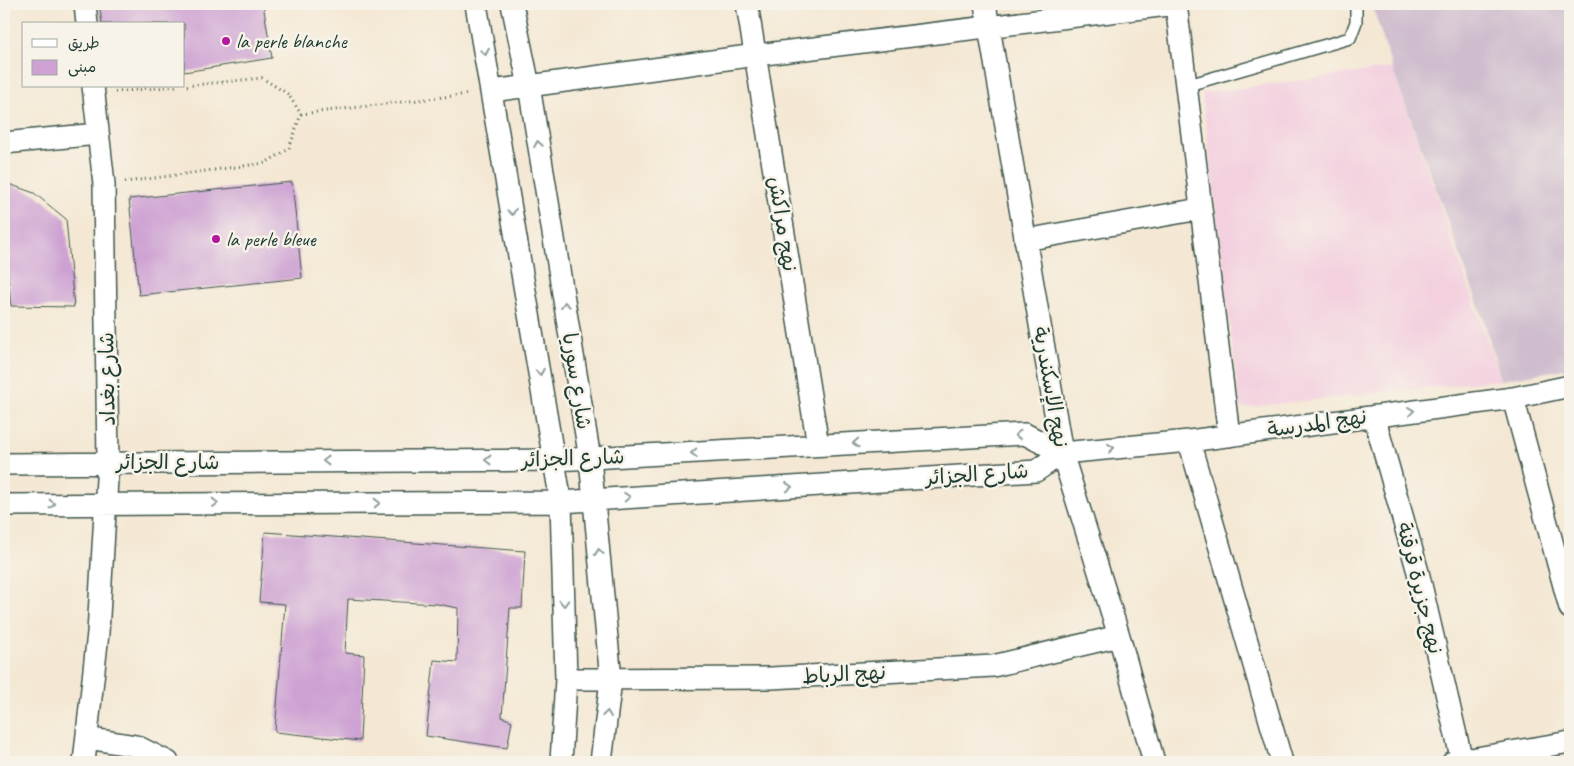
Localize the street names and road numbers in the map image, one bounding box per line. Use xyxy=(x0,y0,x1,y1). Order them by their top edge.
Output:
street label: نهج مراكش xyxy=(762,175,803,273)
street label: نهج الإسكندرية xyxy=(1027,325,1074,450)
street label: شارع سوريا xyxy=(555,331,597,431)
street label: شارع بغداد xyxy=(93,332,123,426)
street label: نهج المدرسة xyxy=(1266,403,1369,444)
street label: شارع الجزائر xyxy=(519,443,625,475)
street label: شارع الجزائر xyxy=(114,449,220,477)
street label: شارع الجزائر xyxy=(923,457,1029,493)
street label: نهج جزيرة قرقنة xyxy=(1390,519,1449,657)
street label: نهج الرباط xyxy=(801,659,887,690)

